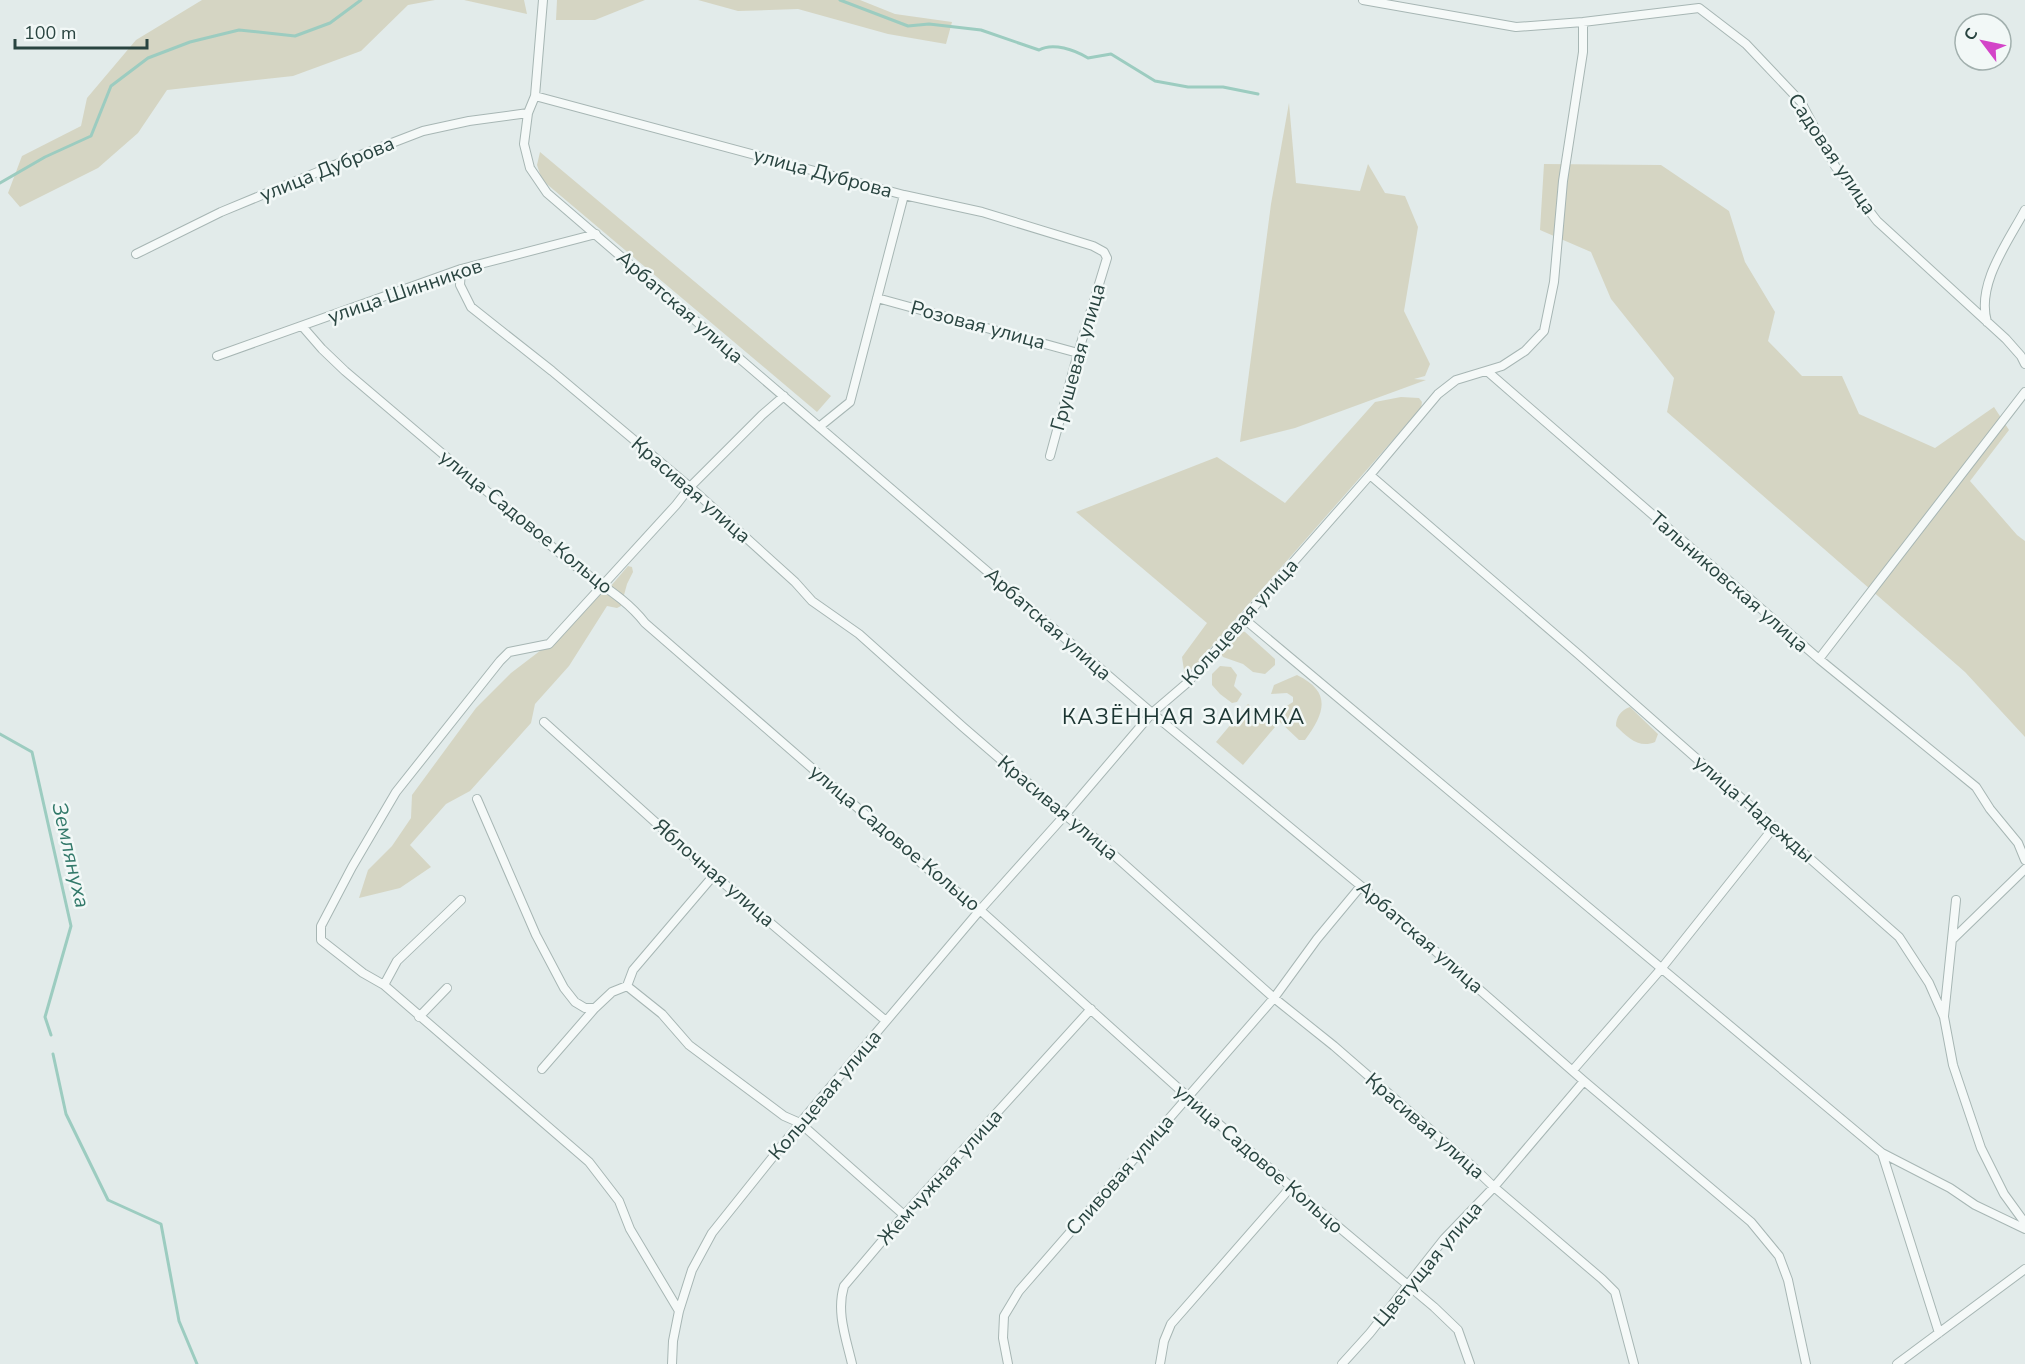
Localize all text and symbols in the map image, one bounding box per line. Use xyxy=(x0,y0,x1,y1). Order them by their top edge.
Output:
scale bar xyxy=(15,12,147,50)
north arrow xyxy=(1953,12,2013,72)
text: 100 m xyxy=(24,21,76,45)
text: С xyxy=(1959,24,1983,45)
street label: Садовая улица xyxy=(1781,88,1883,220)
street label: улица Дуброва xyxy=(256,130,398,208)
street label: улица Дуброва xyxy=(751,141,895,205)
street label: Арбатская улица xyxy=(611,244,749,370)
street label: улица Шинников xyxy=(324,252,486,330)
street label: Грушевая улица xyxy=(1044,280,1112,434)
street label: Розовая улица xyxy=(908,294,1048,356)
street label: Красивая улица xyxy=(626,431,756,549)
street label: улица Садовое Кольцо xyxy=(434,444,618,600)
street label: Тальниковская улица xyxy=(1644,505,1814,659)
street label: Кольцевая улица xyxy=(1176,553,1304,691)
street label: Арбатская улица xyxy=(979,561,1117,687)
district label: КАЗЁННАЯ ЗАИМКА xyxy=(1062,702,1306,732)
street label: Красивая улица xyxy=(992,749,1124,867)
street label: улица Надежды xyxy=(1688,749,1820,869)
street label: улица Садовое Кольцо xyxy=(804,758,986,918)
water label: Землянуха xyxy=(45,799,97,911)
street label: Яблочная улица xyxy=(648,813,780,933)
street label: Арбатская улица xyxy=(1351,874,1489,1000)
street label: Кольцевая улица xyxy=(763,1024,887,1166)
street label: Красивая улица xyxy=(1360,1067,1490,1185)
street label: улица Садовое Кольцо xyxy=(1169,1078,1349,1240)
street label: Жемчужная улица xyxy=(872,1103,1008,1251)
street label: Сливовая улица xyxy=(1060,1109,1180,1241)
street label: Цветущая улица xyxy=(1368,1196,1488,1332)

